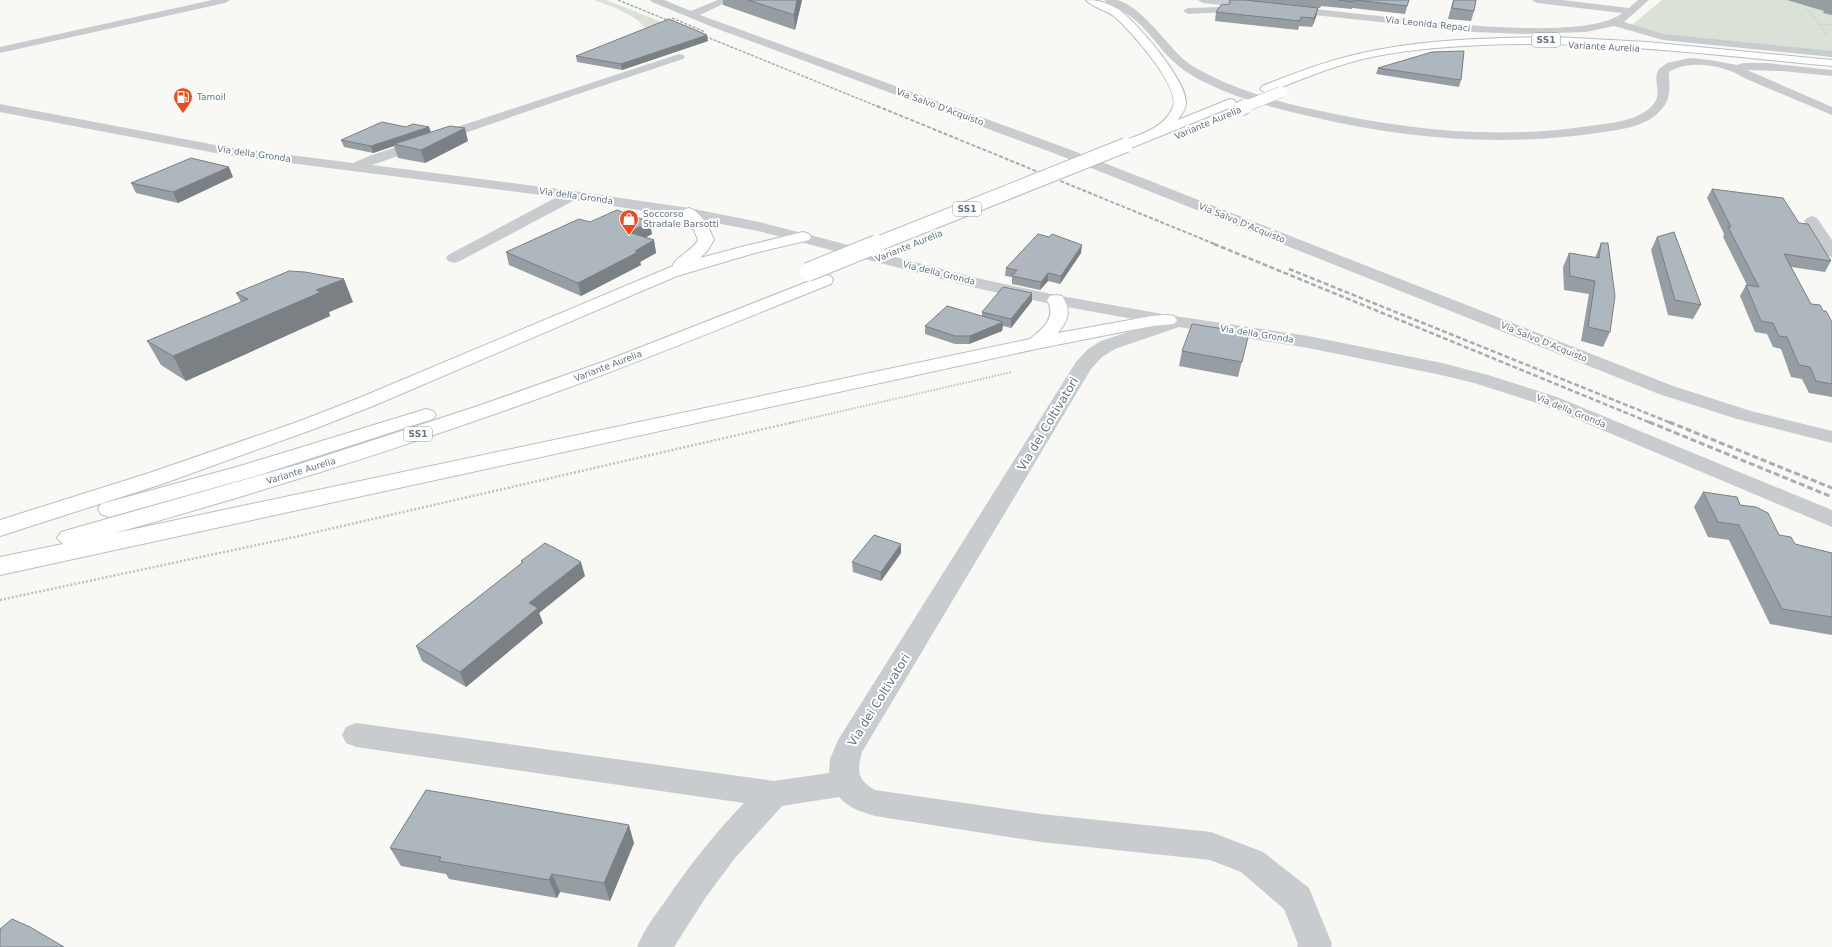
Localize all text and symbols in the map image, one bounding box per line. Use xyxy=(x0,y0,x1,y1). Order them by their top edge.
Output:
street label: Via Leonida Repaci xyxy=(1385,15,1471,33)
road number: SS1 xyxy=(1532,33,1560,47)
street label: Variante Aurelia xyxy=(1568,40,1640,54)
fuel station icon: Tamoil xyxy=(172,86,194,114)
street label: Via Salvo D'Acquisto xyxy=(895,87,986,128)
place label: Tamoil xyxy=(196,92,226,102)
street label: Variante Aurelia xyxy=(1173,104,1243,142)
street label: Via della Gronda xyxy=(216,144,292,164)
street label: Via della Gronda xyxy=(538,186,614,206)
street label: Via Salvo D'Acquisto xyxy=(1197,201,1287,245)
road number: SS1 xyxy=(953,202,981,216)
shop icon: Soccorso Stradale Barsotti xyxy=(618,208,640,236)
place label: Soccorso Stradale Barsotti xyxy=(643,209,719,229)
street label: Variante Aurelia xyxy=(874,228,944,264)
street label: Via della Gronda xyxy=(902,259,976,287)
street label: Via Salvo D'Acquisto xyxy=(1499,320,1589,364)
street label: Via della Gronda xyxy=(1219,323,1295,345)
street label: Variante Aurelia xyxy=(573,348,643,384)
street label: Via dei Coltivatori xyxy=(1015,375,1081,473)
street label: Via della Gronda xyxy=(1535,392,1607,430)
road number: SS1 xyxy=(404,427,432,441)
street label: Variante Aurelia xyxy=(265,456,337,486)
street label: Via dei Coltivatori xyxy=(845,651,913,749)

